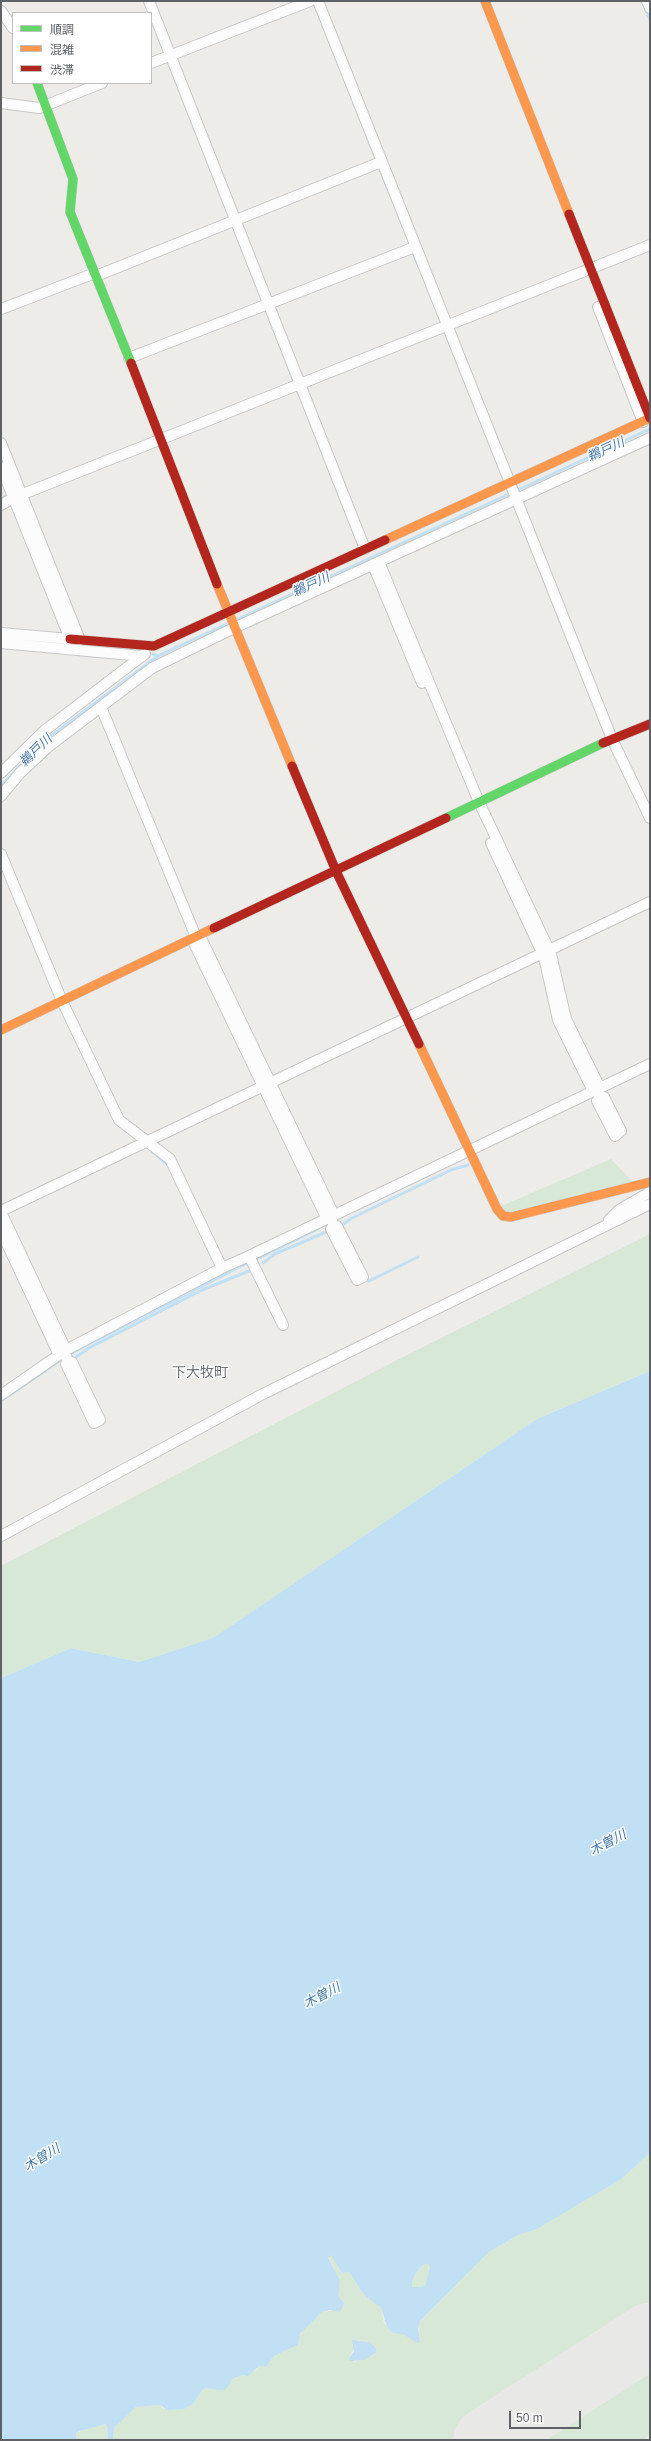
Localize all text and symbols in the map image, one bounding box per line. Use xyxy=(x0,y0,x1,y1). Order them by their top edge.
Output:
legend xyxy=(12,12,152,84)
text: 順調 xyxy=(50,23,74,37)
text: 混雑 xyxy=(50,43,74,57)
text: 渋滞 xyxy=(50,63,74,77)
water label: 鵜戸川 xyxy=(585,435,627,465)
water label: 鵜戸川 xyxy=(290,570,332,600)
water label: 鵜戸川 xyxy=(17,732,55,770)
district label: 下大牧町 xyxy=(172,1365,228,1381)
water label: 木曽川 xyxy=(587,1827,629,1859)
water label: 木曽川 xyxy=(301,1980,343,2012)
water label: 木曽川 xyxy=(21,2141,63,2175)
scale bar xyxy=(511,2403,583,2429)
text: 50 m xyxy=(516,2411,543,2425)

